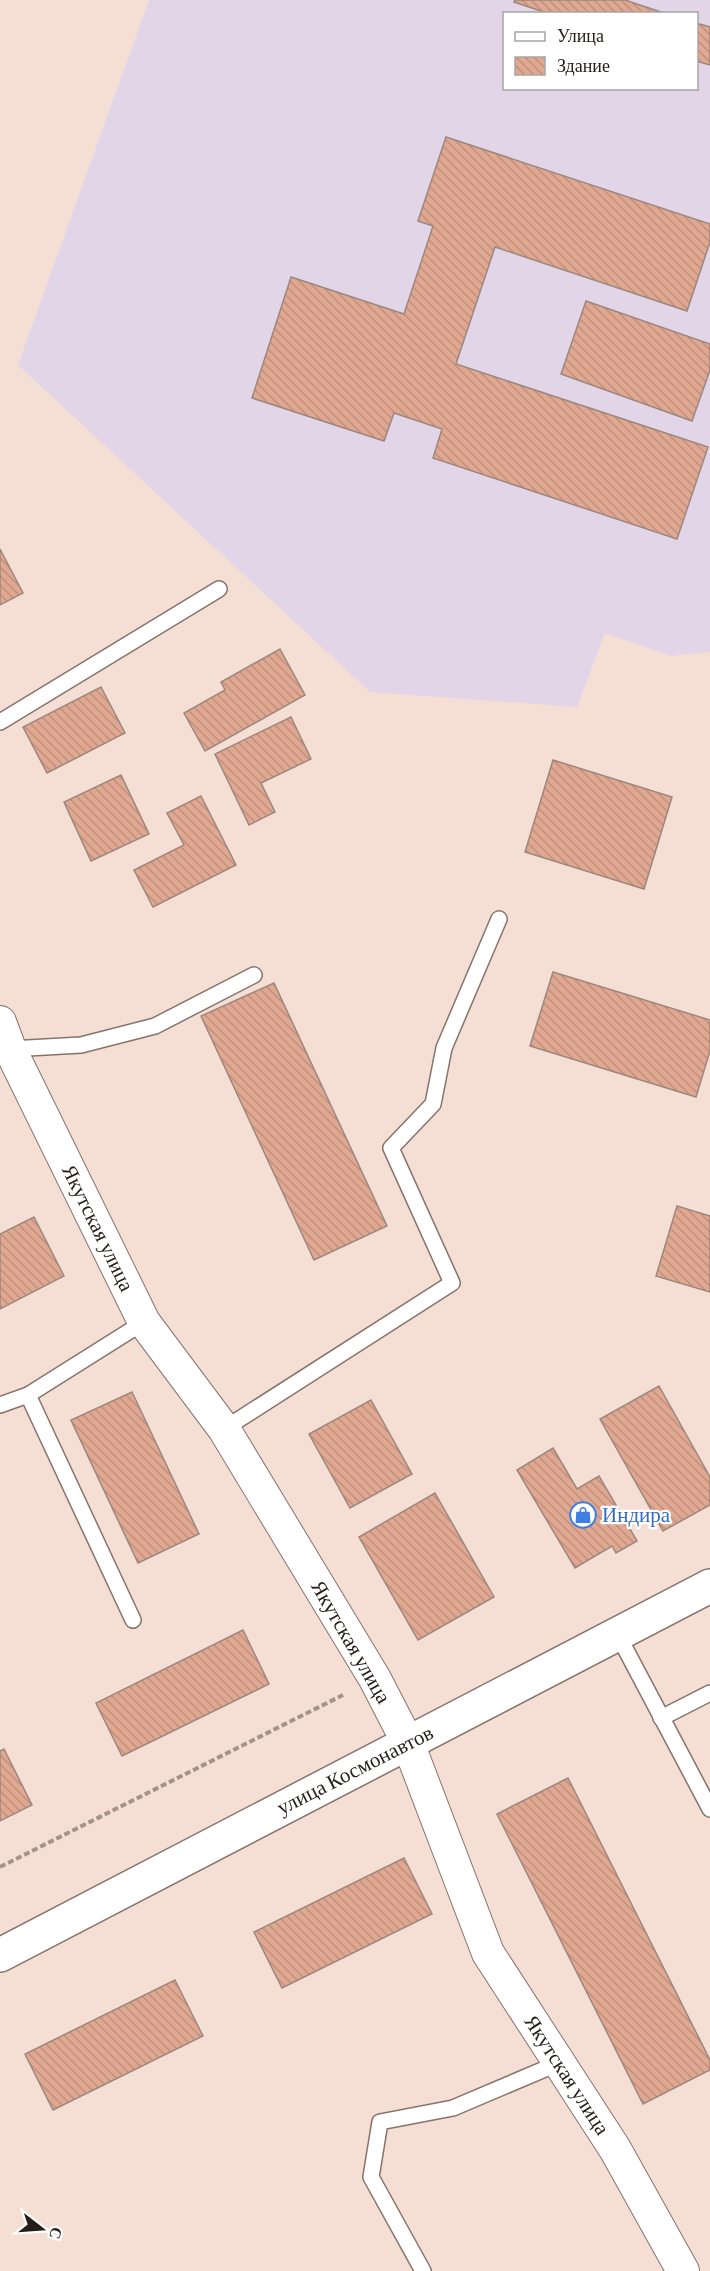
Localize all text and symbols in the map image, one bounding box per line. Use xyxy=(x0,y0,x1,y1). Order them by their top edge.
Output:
legend xyxy=(503,12,698,90)
text: Улица xyxy=(557,26,604,46)
text: Здание xyxy=(557,56,610,76)
street label: Якутская улица xyxy=(57,1161,139,1296)
shop icon: Индира xyxy=(568,1500,598,1530)
place label: Индира xyxy=(602,1503,671,1527)
street label: Якутская улица xyxy=(306,1576,396,1708)
street label: улица Космонавтов xyxy=(273,1720,437,1820)
street label: Якутская улица xyxy=(519,2011,615,2140)
north arrow xyxy=(12,2199,72,2259)
text: С xyxy=(46,2225,66,2241)

